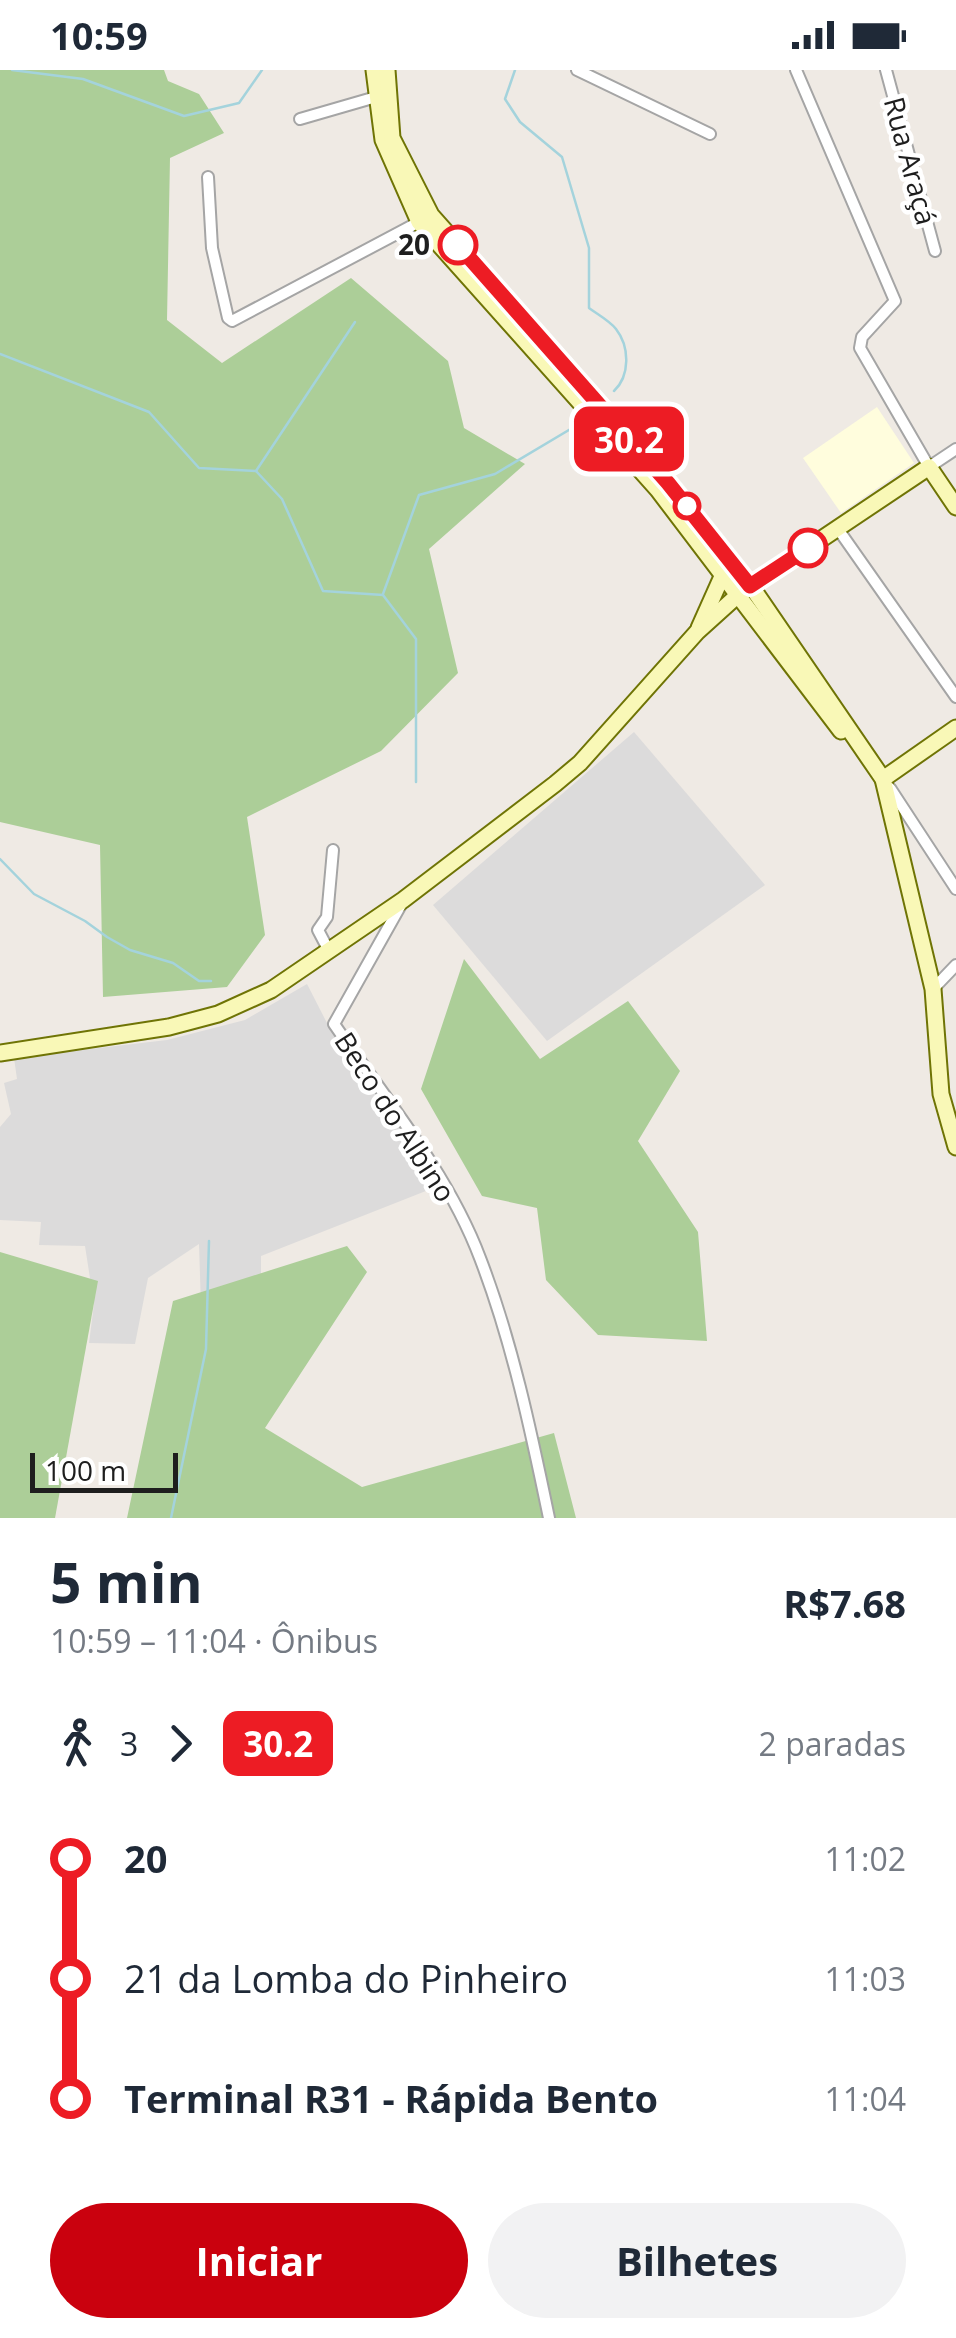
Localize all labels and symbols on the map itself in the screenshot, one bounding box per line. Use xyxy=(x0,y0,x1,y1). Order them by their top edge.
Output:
street label: Rua Araçá xyxy=(876,93,946,229)
place label: 20 xyxy=(398,225,430,263)
marker: 20 xyxy=(439,226,477,264)
line badge: 30.2 xyxy=(559,406,699,472)
unlabelled marker xyxy=(674,493,700,519)
unlabelled marker xyxy=(789,529,827,567)
street label: Beco do Albino xyxy=(327,1024,465,1209)
scale bar xyxy=(30,1448,178,1492)

